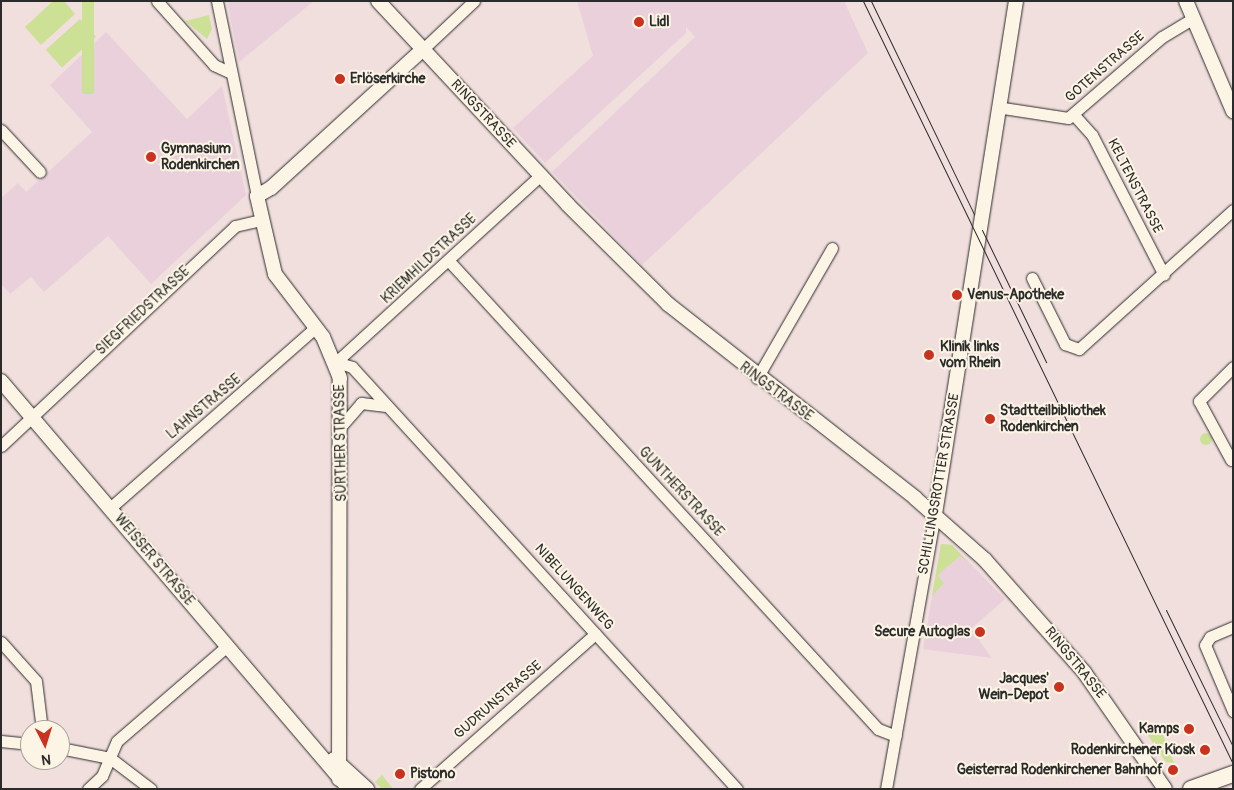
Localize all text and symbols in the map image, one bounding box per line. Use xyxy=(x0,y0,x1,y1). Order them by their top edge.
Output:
place label: Lidl xyxy=(649,14,670,30)
marker: Lidl xyxy=(633,16,645,28)
street label: GOTENSTRASSE xyxy=(1062,28,1148,106)
place label: Erlöserkirche xyxy=(350,71,425,87)
marker: Erlöserkirche xyxy=(334,73,346,85)
street label: RINGSTRASSE xyxy=(447,76,519,152)
street label: KELTENSTRASSE xyxy=(1104,136,1166,236)
place label: Gymnasium Rodenkirchen xyxy=(161,141,240,174)
marker: Gymnasium Rodenkirchen xyxy=(145,151,157,163)
street label: KRIEMHILDSTRASSE xyxy=(378,211,480,307)
street label: SIEGFRIEDSTRASSE xyxy=(93,263,193,359)
place label: Venus-Apotheke xyxy=(967,287,1064,303)
marker: Venus-Apotheke xyxy=(951,289,963,301)
place label: Klinik links vom Rhein xyxy=(940,339,1001,372)
marker: Klinik links vom Rhein xyxy=(922,348,936,362)
street label: RINGSTRASSE xyxy=(736,359,816,425)
street label: LAHNSTRASSE xyxy=(163,371,245,443)
street label: SÜRTHER STRASSE xyxy=(332,384,350,502)
street label: SCHILLINGSROTTER STRASSE xyxy=(915,392,963,576)
place label: Stadtteilbibliothek Rodenkirchen xyxy=(1000,403,1106,436)
marker: Stadtteilbibliothek Rodenkirchen xyxy=(984,413,996,425)
street label: GUNTHERSTRASSE xyxy=(635,444,727,540)
street label: WEISSER STRASSE xyxy=(111,511,197,609)
street label: NIBELUNGENWEG xyxy=(531,540,617,634)
place label: Secure Autoglas xyxy=(874,624,970,640)
street label: RINGSTRASSE xyxy=(1041,624,1109,702)
marker: Secure Autoglas xyxy=(974,626,986,638)
street label: GUDRUNSTRASSE xyxy=(451,657,545,743)
place label: Jacques' Wein-Depot xyxy=(978,671,1049,704)
marker: Jacques' Wein-Depot xyxy=(1053,681,1065,693)
north arrow xyxy=(20,720,70,770)
place label: Kamps xyxy=(1139,721,1179,737)
marker: Kamps xyxy=(1183,723,1195,735)
place label: Rodenkirchener Kiosk xyxy=(1071,742,1195,758)
marker: Rodenkirchener Kiosk xyxy=(1199,744,1211,756)
text: N xyxy=(41,751,52,768)
place label: Geisterrad Rodenkirchener Bahnhof xyxy=(957,762,1163,778)
marker: Geisterrad Rodenkirchener Bahnhof xyxy=(1167,764,1179,776)
place label: Pistono xyxy=(410,766,455,782)
marker: Pistono xyxy=(394,768,406,780)

